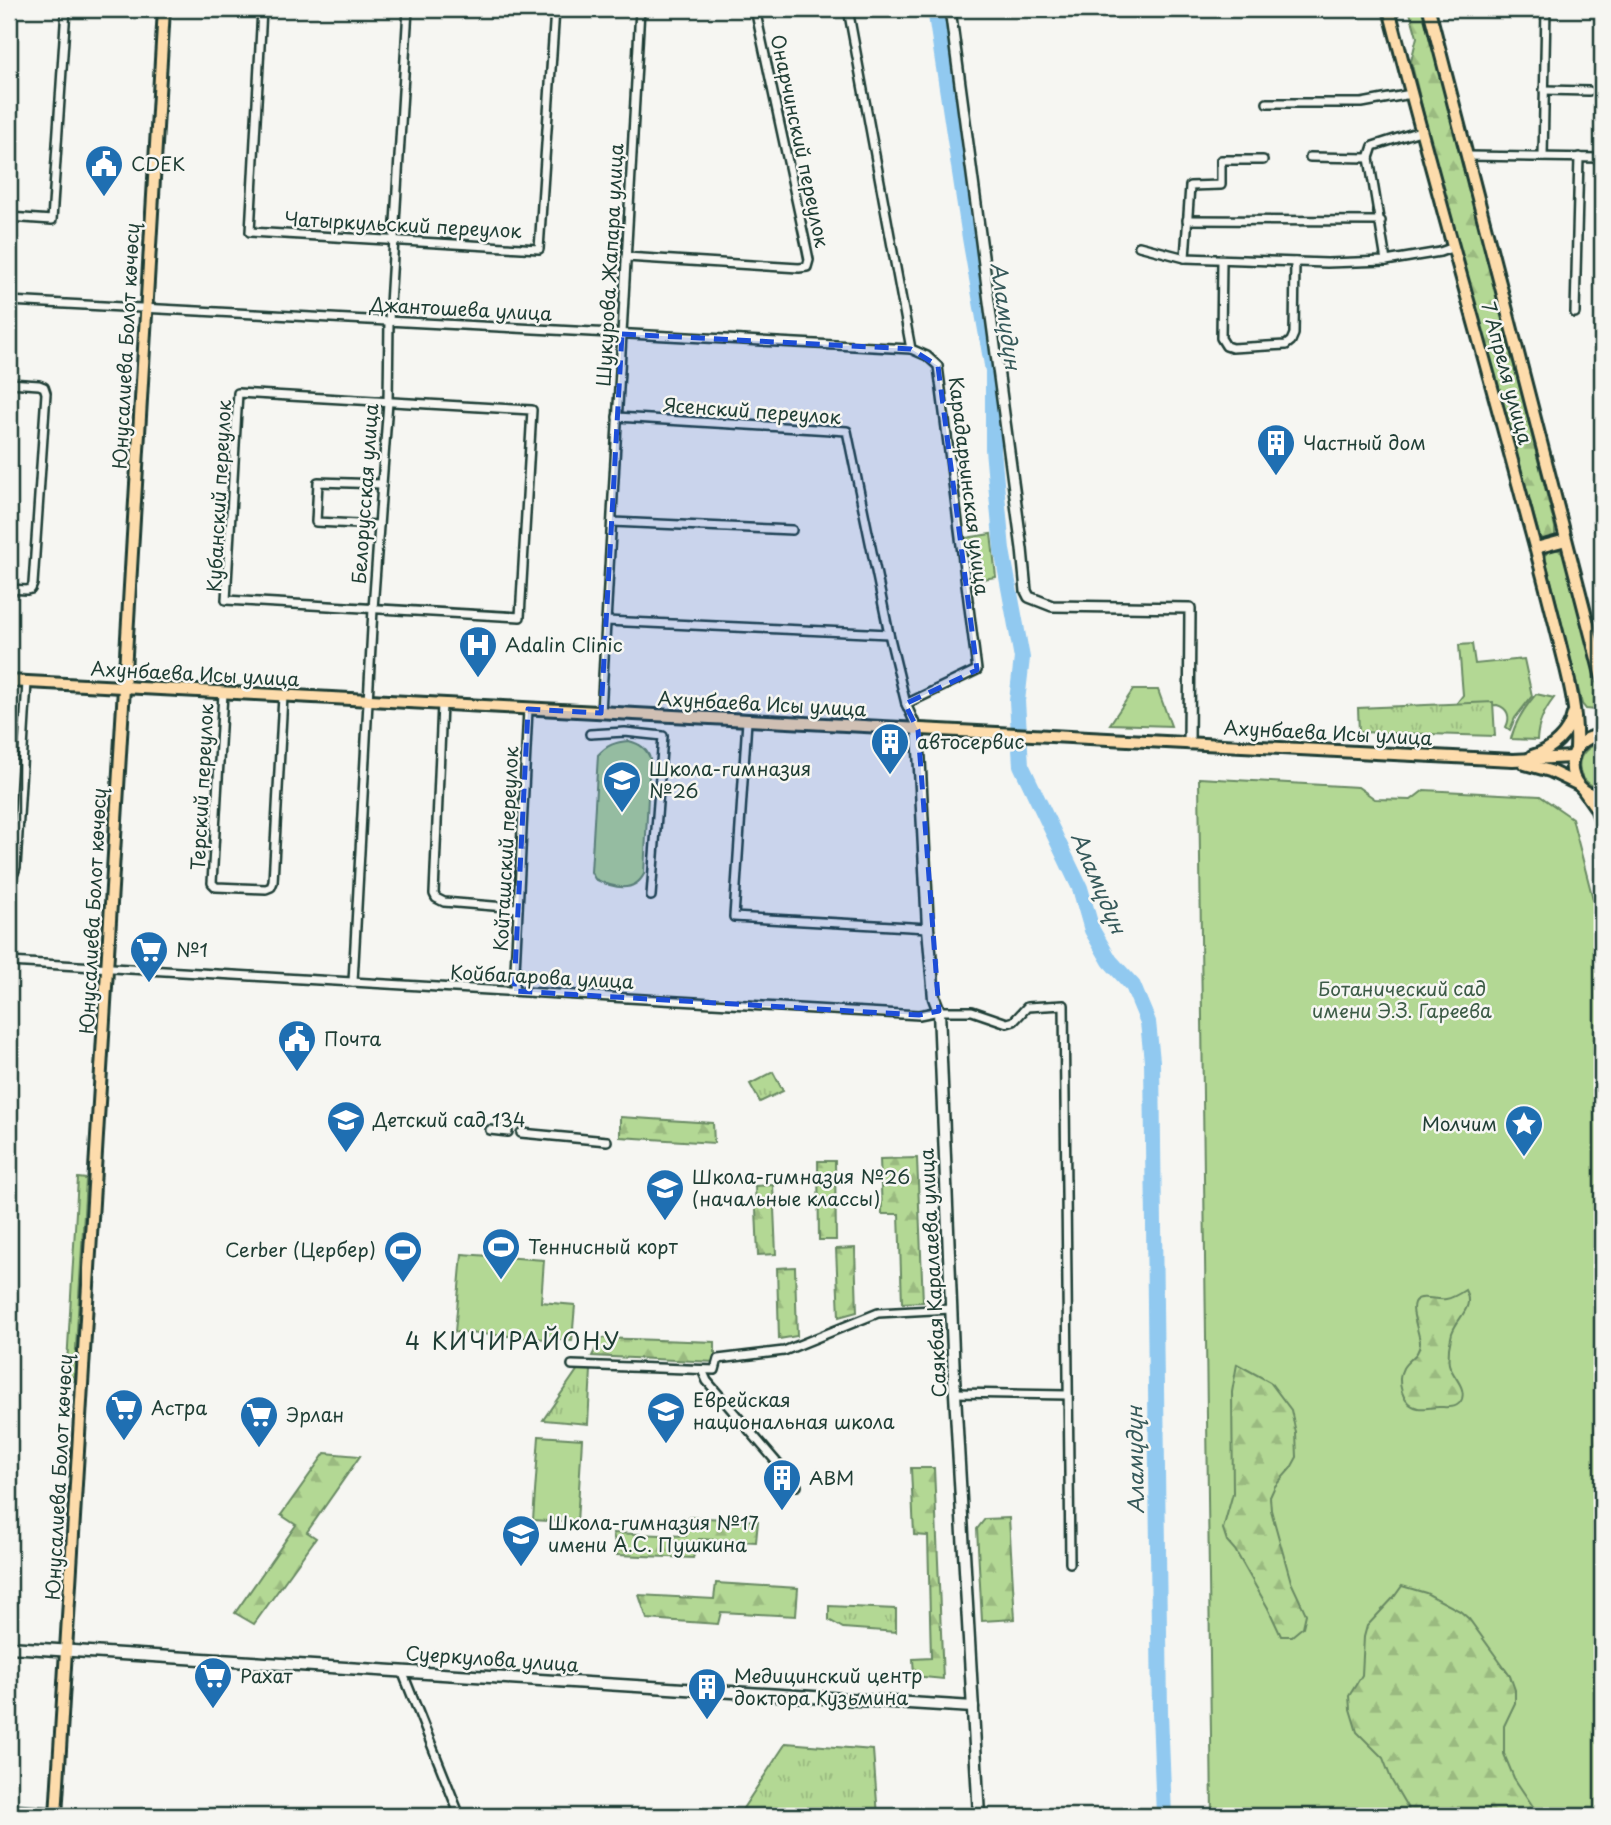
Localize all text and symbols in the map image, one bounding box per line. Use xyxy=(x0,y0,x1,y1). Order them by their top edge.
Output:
street label: Онарчинский переулок xyxy=(765,32,837,250)
public building icon: CDEK xyxy=(83,143,125,198)
street label: Шукурова Жапара улица xyxy=(589,143,629,387)
place label: CDEK xyxy=(131,149,185,177)
street label: Чатыркульский переулок xyxy=(284,204,523,244)
street label: Юнусалиева Болот көчөсү xyxy=(105,222,145,470)
water label: Аламүдүн xyxy=(984,260,1031,373)
street label: Джантошева улица xyxy=(368,289,553,327)
street label: 7 Апреля улица xyxy=(1475,298,1540,447)
street label: Карадарьинская улица xyxy=(943,375,997,597)
street label: Ясенский переулок xyxy=(662,390,843,430)
street label: Кубанский переулок xyxy=(199,398,237,593)
street label: Белорусская улица xyxy=(344,403,384,585)
building icon: Частный дом xyxy=(1255,422,1297,477)
place label: Частный дом xyxy=(1303,428,1426,456)
hospital icon: Adalin Clinic xyxy=(457,624,499,679)
place label: Adalin Clinic xyxy=(505,630,623,658)
street label: Ахунбаева Исы улица xyxy=(90,654,300,692)
street label: Ахунбаева Исы улица xyxy=(657,684,867,722)
street label: Терский переулок xyxy=(183,702,219,871)
street label: Ахунбаева Исы улица xyxy=(1223,713,1433,751)
building icon: автосервис xyxy=(869,721,911,776)
place label: автосервис xyxy=(917,727,1025,755)
street label: Койташский переулок xyxy=(486,745,524,952)
place label: Школа-гимназия №26 xyxy=(649,754,811,804)
school or university icon: Школа-гимназия №26 xyxy=(601,759,643,814)
street label: Юнусалиева Болот көчөсү xyxy=(72,787,112,1035)
water label: Аламүдүн xyxy=(1064,826,1136,940)
supermarket icon: №1 xyxy=(128,929,170,984)
place label: №1 xyxy=(176,935,208,963)
street label: Койбагарова улица xyxy=(449,957,635,995)
park label: Ботанический сад имени Э.З. Гареева xyxy=(1312,974,1492,1024)
public building icon: Почта xyxy=(276,1018,318,1073)
place label: Почта xyxy=(324,1024,381,1052)
school or university icon: Детский сад 134 xyxy=(325,1099,367,1154)
place icon: Молчим xyxy=(1503,1103,1545,1158)
place label: Детский сад 134 xyxy=(372,1105,526,1133)
place label: Молчим xyxy=(1422,1109,1497,1137)
street label: Саякбая Каралаева улица xyxy=(911,1148,953,1398)
place label: Школа-гимназия №26 (начальные классы) xyxy=(692,1162,910,1212)
school or university icon: Школа-гимназия №26 (начальные классы) xyxy=(644,1167,686,1222)
sports icon: Теннисный корт xyxy=(480,1226,522,1281)
sports icon: Cerber (Цербер) xyxy=(382,1229,424,1284)
place label: Теннисный корт xyxy=(528,1232,678,1260)
place label: Cerber (Цербер) xyxy=(225,1235,376,1263)
district label: 4 КИЧИРАЙОНУ xyxy=(405,1323,621,1358)
street label: Юнусалиева Болот көчөсү xyxy=(38,1353,78,1601)
place label: Еврейская национальная школа xyxy=(693,1385,895,1435)
supermarket icon: Астра xyxy=(103,1387,145,1442)
school or university icon: Еврейская национальная школа xyxy=(645,1390,687,1445)
place label: Астра xyxy=(151,1393,207,1421)
supermarket icon: Эрлан xyxy=(238,1394,280,1449)
place label: Эрлан xyxy=(286,1400,344,1428)
water label: Аламүдүн xyxy=(1117,1404,1151,1514)
building icon: ABM xyxy=(761,1457,803,1512)
place label: ABM xyxy=(809,1463,854,1491)
place label: Школа-гимназия №17 имени А.С. Пушкина xyxy=(548,1508,759,1558)
school or university icon: Школа-гимназия №17 имени А.С. Пушкина xyxy=(500,1513,542,1568)
street label: Суеркулова улица xyxy=(405,1638,580,1678)
supermarket icon: Рахат xyxy=(192,1655,234,1710)
place label: Рахат xyxy=(240,1661,294,1689)
place label: Медицинский центр доктора Кузьмина xyxy=(734,1661,923,1711)
building icon: Медицинский центр доктора Кузьмина xyxy=(686,1666,728,1721)

